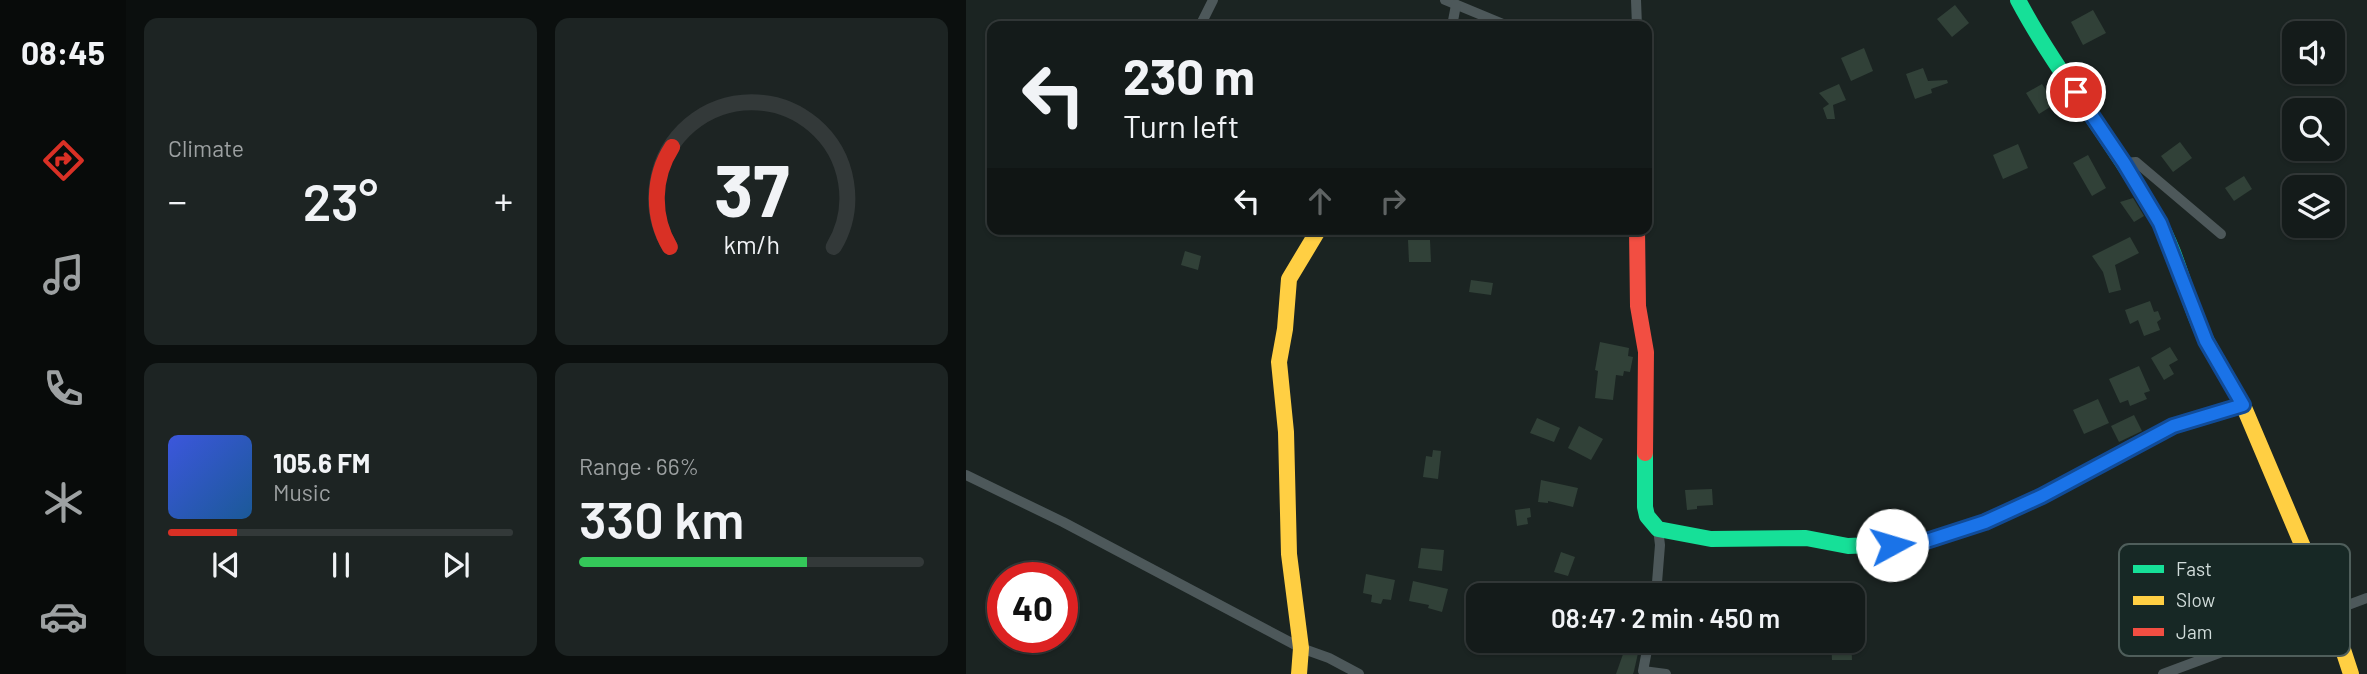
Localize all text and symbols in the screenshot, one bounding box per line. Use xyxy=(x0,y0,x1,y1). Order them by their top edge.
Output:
map controls xyxy=(2282,21,2345,238)
button: sound xyxy=(2282,21,2345,84)
text: 08:45 xyxy=(21,33,105,71)
text: 230 m xyxy=(1123,46,1255,105)
icon: left xyxy=(1008,49,1099,140)
pin xyxy=(2046,62,2106,122)
icon: arrive xyxy=(2057,73,2095,111)
button: search xyxy=(2282,98,2345,161)
text: Turn left xyxy=(1123,106,1240,144)
text: Climate xyxy=(168,134,244,162)
icon: directions xyxy=(39,136,88,185)
text: 37 xyxy=(714,145,789,233)
text: 23° xyxy=(303,169,378,231)
button: layers xyxy=(2282,175,2345,238)
text: − xyxy=(168,177,187,223)
text: + xyxy=(494,177,513,223)
icon: left xyxy=(1228,182,1266,220)
icon: ahead xyxy=(1301,182,1339,220)
icon: right xyxy=(1374,182,1412,220)
text: km/h xyxy=(723,229,780,259)
icon: music xyxy=(39,250,88,299)
icon: phone xyxy=(39,364,88,413)
text: 105.6 FM xyxy=(273,447,370,478)
text: Range · 66% xyxy=(579,452,699,480)
icon: climate xyxy=(39,478,88,527)
text: Music xyxy=(273,478,331,506)
text: 330 km xyxy=(579,487,744,549)
position arrow xyxy=(1855,508,1929,582)
legend xyxy=(2119,544,2350,656)
icon: previous xyxy=(207,546,245,584)
icon: pause xyxy=(322,546,360,584)
icon: next xyxy=(437,546,475,584)
text: Fast xyxy=(2176,557,2212,580)
speed limit sign: 40 xyxy=(987,562,1078,653)
text: Slow xyxy=(2176,588,2215,611)
icon: car xyxy=(39,592,88,641)
text: 08:47 · 2 min · 450 m xyxy=(1551,602,1780,633)
text: Jam xyxy=(2176,620,2212,643)

